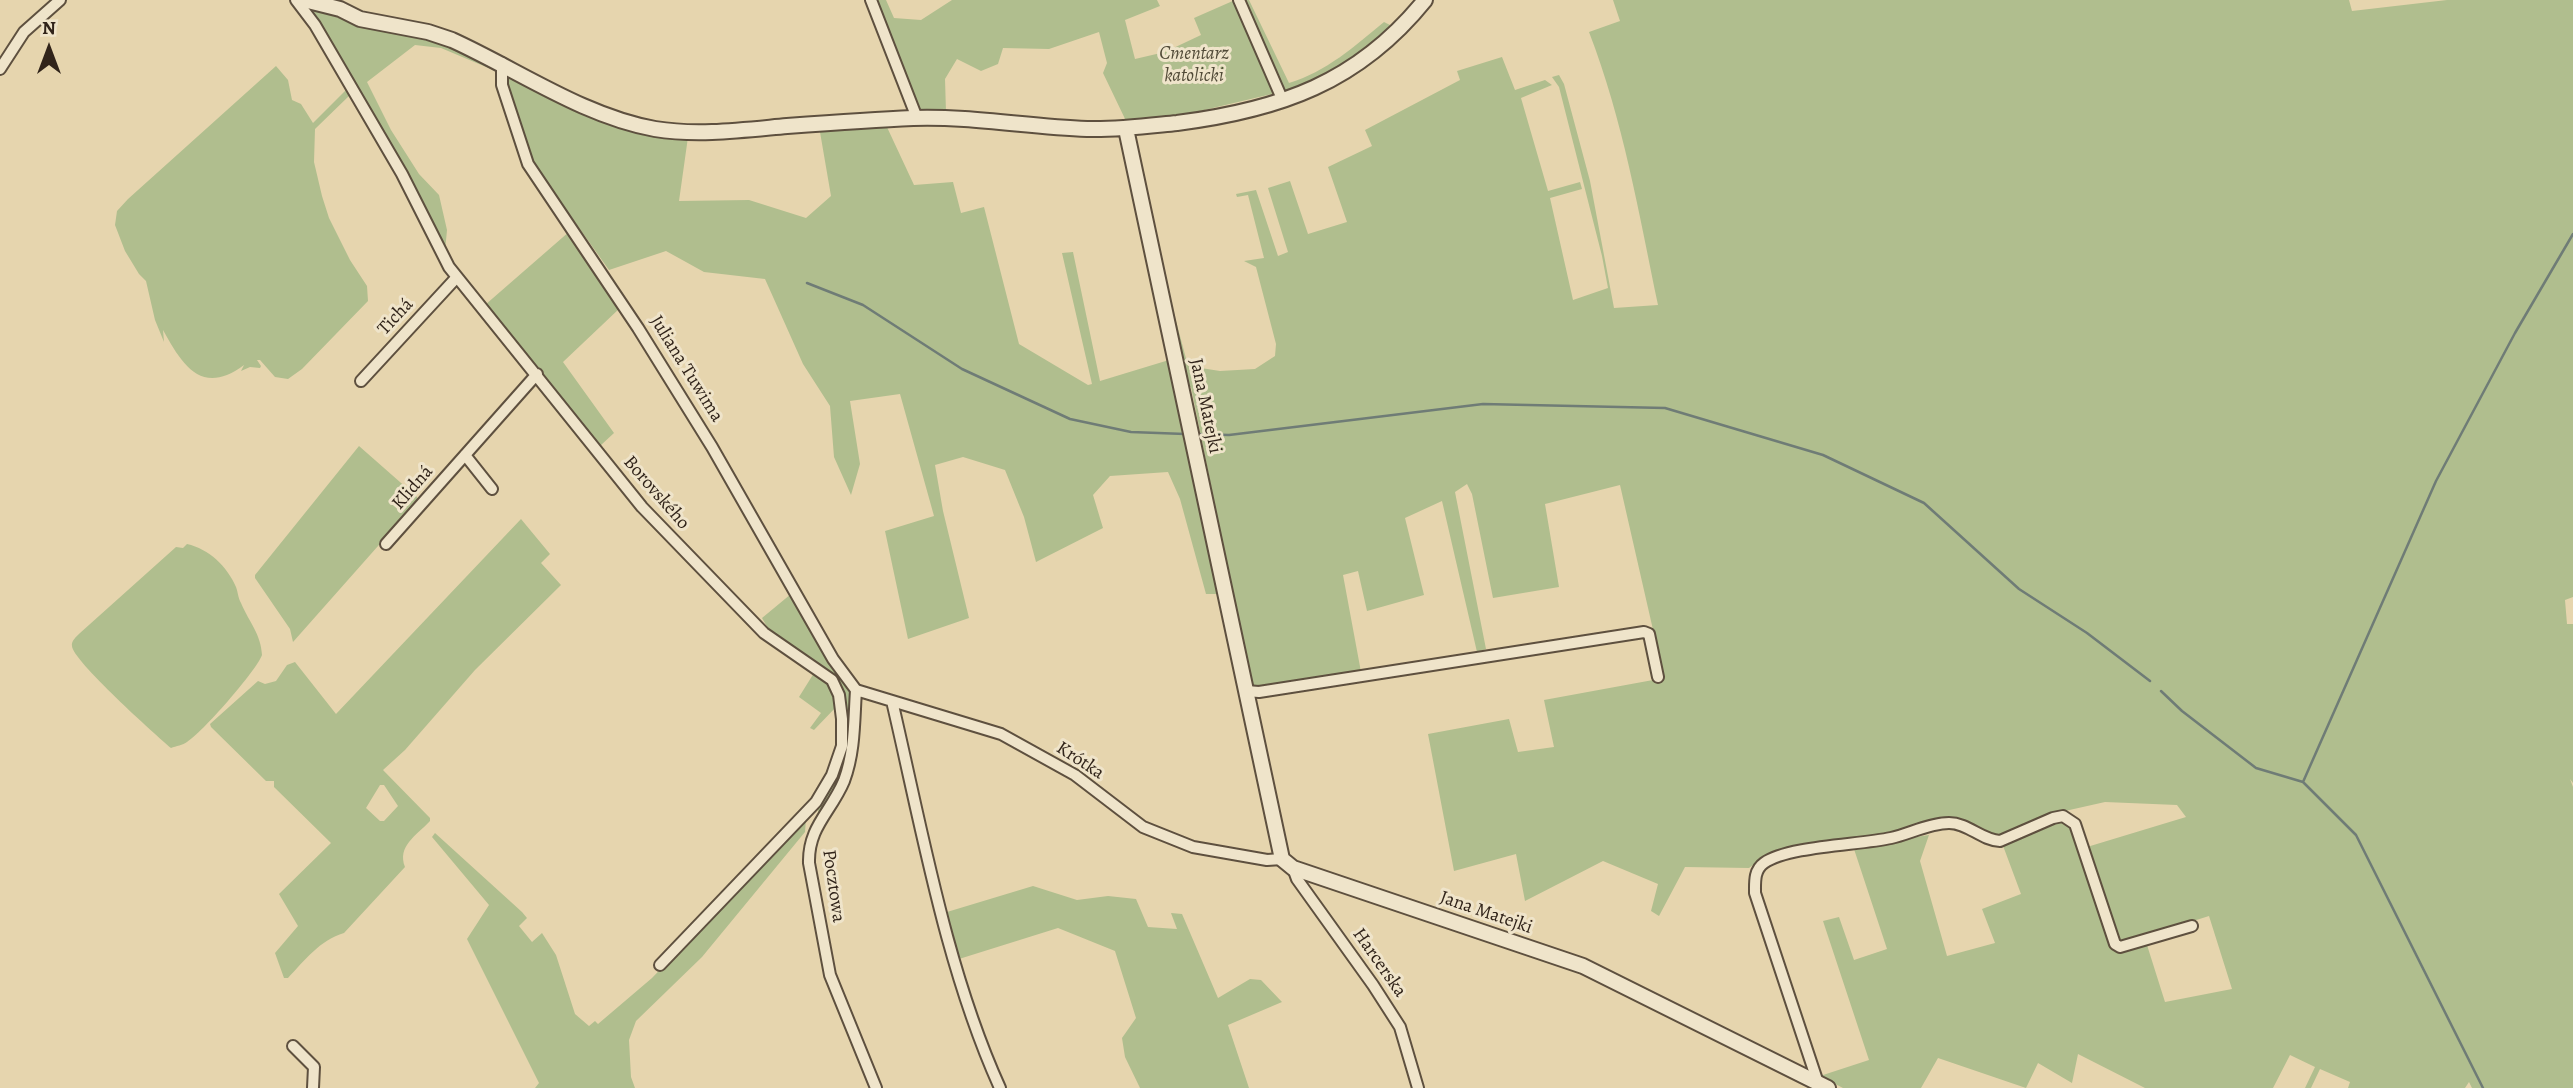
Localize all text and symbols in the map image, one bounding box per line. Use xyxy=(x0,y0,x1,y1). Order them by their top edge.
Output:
north arrow xyxy=(14,14,84,84)
text: N xyxy=(42,15,56,41)
park label: Cmentarz katolicki xyxy=(1159,43,1229,87)
street label: Tichá xyxy=(373,294,419,340)
street label: Juliana Tuwima xyxy=(644,312,728,426)
street label: Jana Matejki xyxy=(1184,356,1226,456)
street label: Borovského xyxy=(618,452,694,534)
street label: Klidná xyxy=(388,461,438,515)
street label: Krótka xyxy=(1052,737,1108,785)
street label: Pocztowa xyxy=(817,848,849,924)
street label: Jana Matejki xyxy=(1437,886,1535,940)
street label: Harcerska xyxy=(1347,924,1411,1002)

